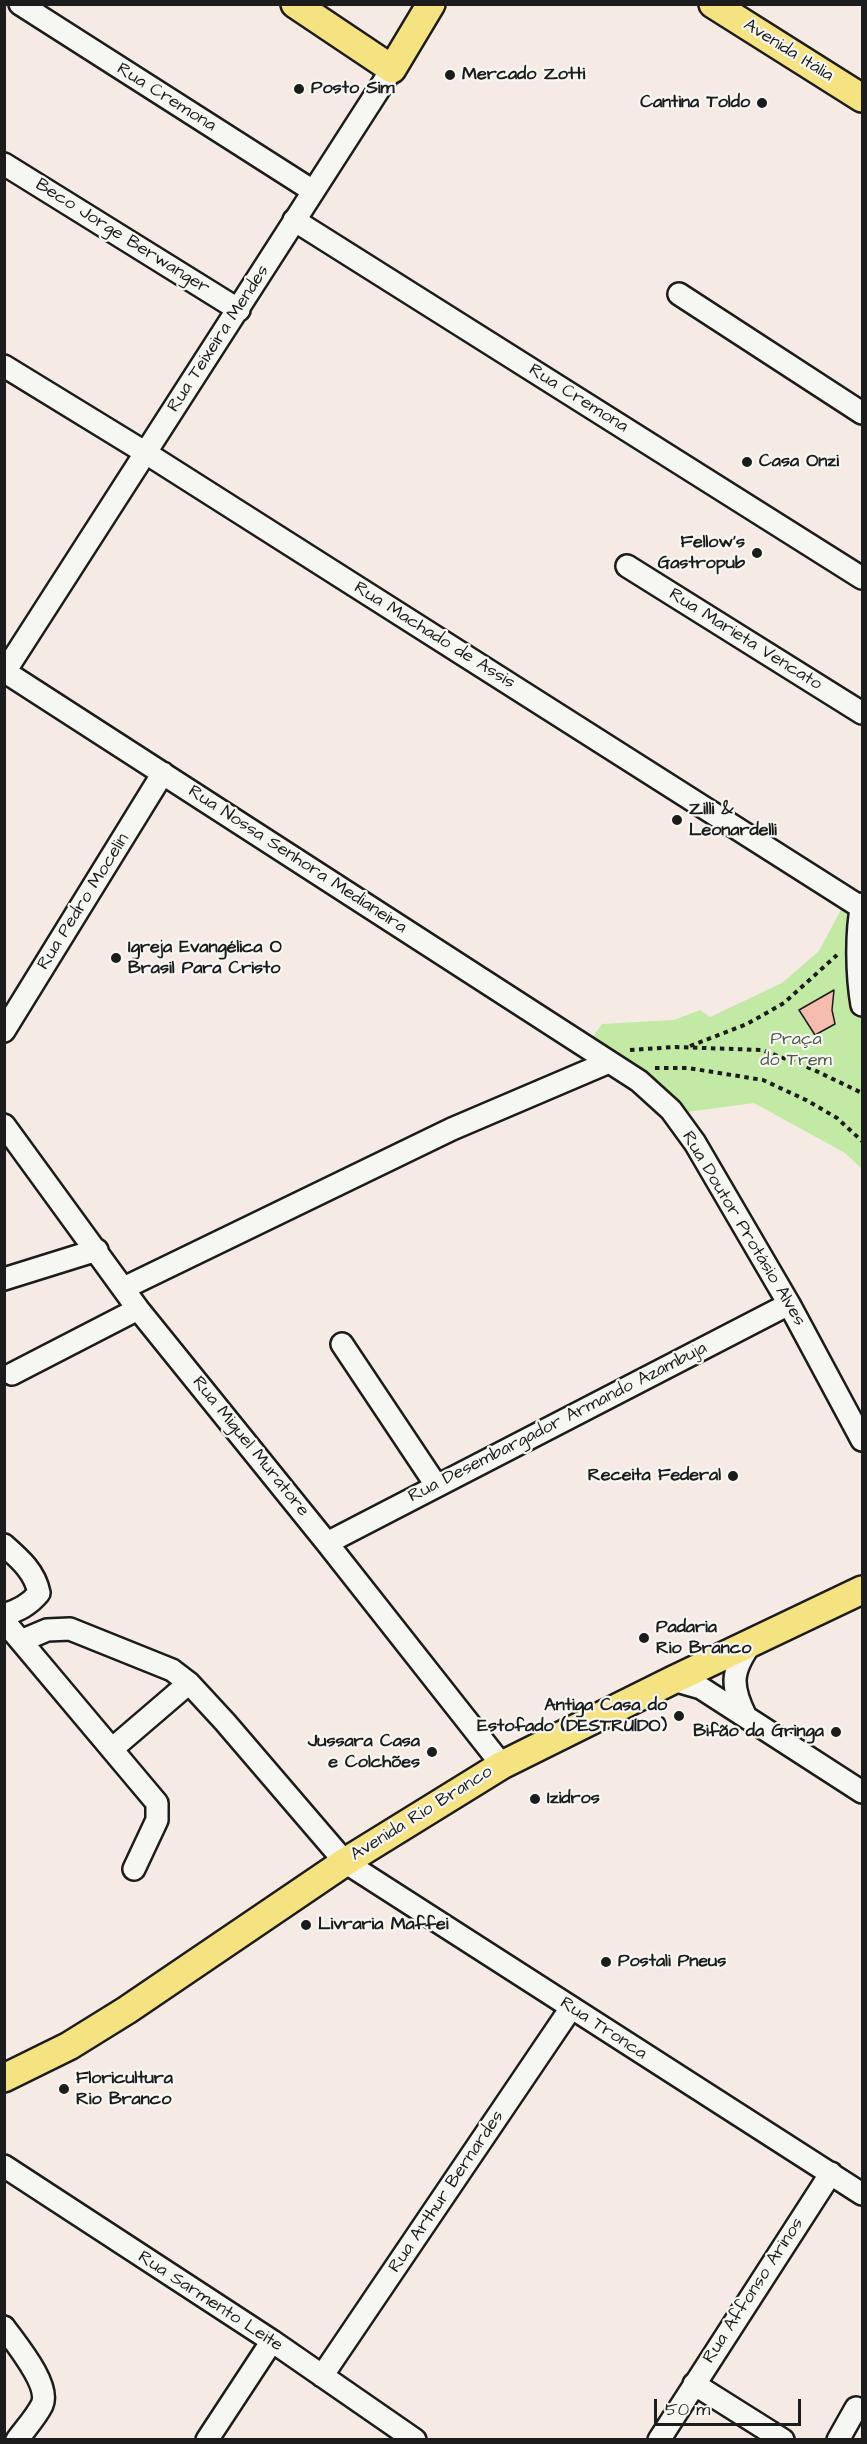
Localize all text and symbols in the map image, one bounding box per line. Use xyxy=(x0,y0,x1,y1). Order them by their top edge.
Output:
street label: Avenida Itália xyxy=(739,15,837,87)
street label: Rua Cremona xyxy=(112,59,220,137)
place label: Mercado Zotti xyxy=(462,64,585,86)
marker: Mercado Zotti xyxy=(443,68,457,82)
place label: Posto Sim xyxy=(311,78,395,100)
marker: Posto Sim xyxy=(292,82,306,96)
place label: Cantina Toldo xyxy=(640,92,750,114)
marker: Cantina Toldo xyxy=(755,96,769,110)
street label: Beco Jorge Berwanger xyxy=(31,175,213,299)
street label: Rua Teixeira Mendes xyxy=(163,261,275,417)
street label: Rua Cremona xyxy=(524,360,632,438)
place label: Casa Onzi xyxy=(759,451,839,473)
marker: Casa Onzi xyxy=(740,455,754,469)
place label: Fellow's Gastropub xyxy=(658,532,745,574)
marker: Fellow's Gastropub xyxy=(750,546,764,560)
street label: Rua Machado de Assis xyxy=(349,578,519,694)
street label: Rua Marieta Vencato xyxy=(664,584,826,696)
street label: Rua Nossa Senhora Medianeira xyxy=(184,781,410,939)
place label: Zilli & Leonardelli xyxy=(689,799,777,842)
marker: Zilli & Leonardelli xyxy=(670,813,684,827)
street label: Rua Pedro Mocelin xyxy=(33,830,135,974)
place label: Igreja Evangélica O Brasil Para Cristo xyxy=(128,937,282,980)
marker: Igreja Evangélica O Brasil Para Cristo xyxy=(109,951,123,965)
park label: Praça do Trem xyxy=(760,1029,832,1072)
street label: Rua Doutor Protásio Alves xyxy=(676,1128,810,1330)
street label: Rua Desembargador Armando Azambuja xyxy=(405,1338,711,1508)
street label: Rua Miguel Muratore xyxy=(187,1372,313,1522)
place label: Receita Federal xyxy=(588,1465,721,1487)
marker: Receita Federal xyxy=(726,1469,740,1483)
place label: Padaria Rio Branco xyxy=(656,1617,751,1660)
marker: Padaria Rio Branco xyxy=(637,1631,651,1645)
place label: Antiga Casa do Estofado (DESTRUÍDO) xyxy=(477,1695,667,1738)
marker: Antiga Casa do Estofado (DESTRUÍDO) xyxy=(672,1709,686,1723)
place label: Bifão da Gringa xyxy=(693,1721,824,1743)
marker: Bifão da Gringa xyxy=(829,1725,843,1739)
place label: Jussara Casa e Colchões xyxy=(308,1731,420,1774)
marker: Jussara Casa e Colchões xyxy=(425,1745,439,1759)
street label: Avenida Rio Branco xyxy=(347,1762,497,1866)
place label: Izidros xyxy=(547,1788,600,1810)
marker: Izidros xyxy=(528,1792,542,1806)
place label: Livraria Maffei xyxy=(318,1914,449,1936)
marker: Livraria Maffei xyxy=(299,1918,313,1932)
place label: Postali Pneus xyxy=(618,1951,726,1973)
marker: Postali Pneus xyxy=(599,1955,613,1969)
street label: Rua Tronca xyxy=(556,1993,650,2065)
place label: Floricultura Rio Branco xyxy=(76,2068,173,2110)
marker: Floricultura Rio Branco xyxy=(57,2082,71,2096)
street label: Rua Arthur Bernardes xyxy=(385,2107,509,2277)
street label: Rua Affonso Arinos xyxy=(699,2214,809,2368)
street label: Rua Sarmento Leite xyxy=(134,2247,286,2357)
scale bar xyxy=(657,2387,804,2425)
text: 50 m xyxy=(665,2397,710,2422)

